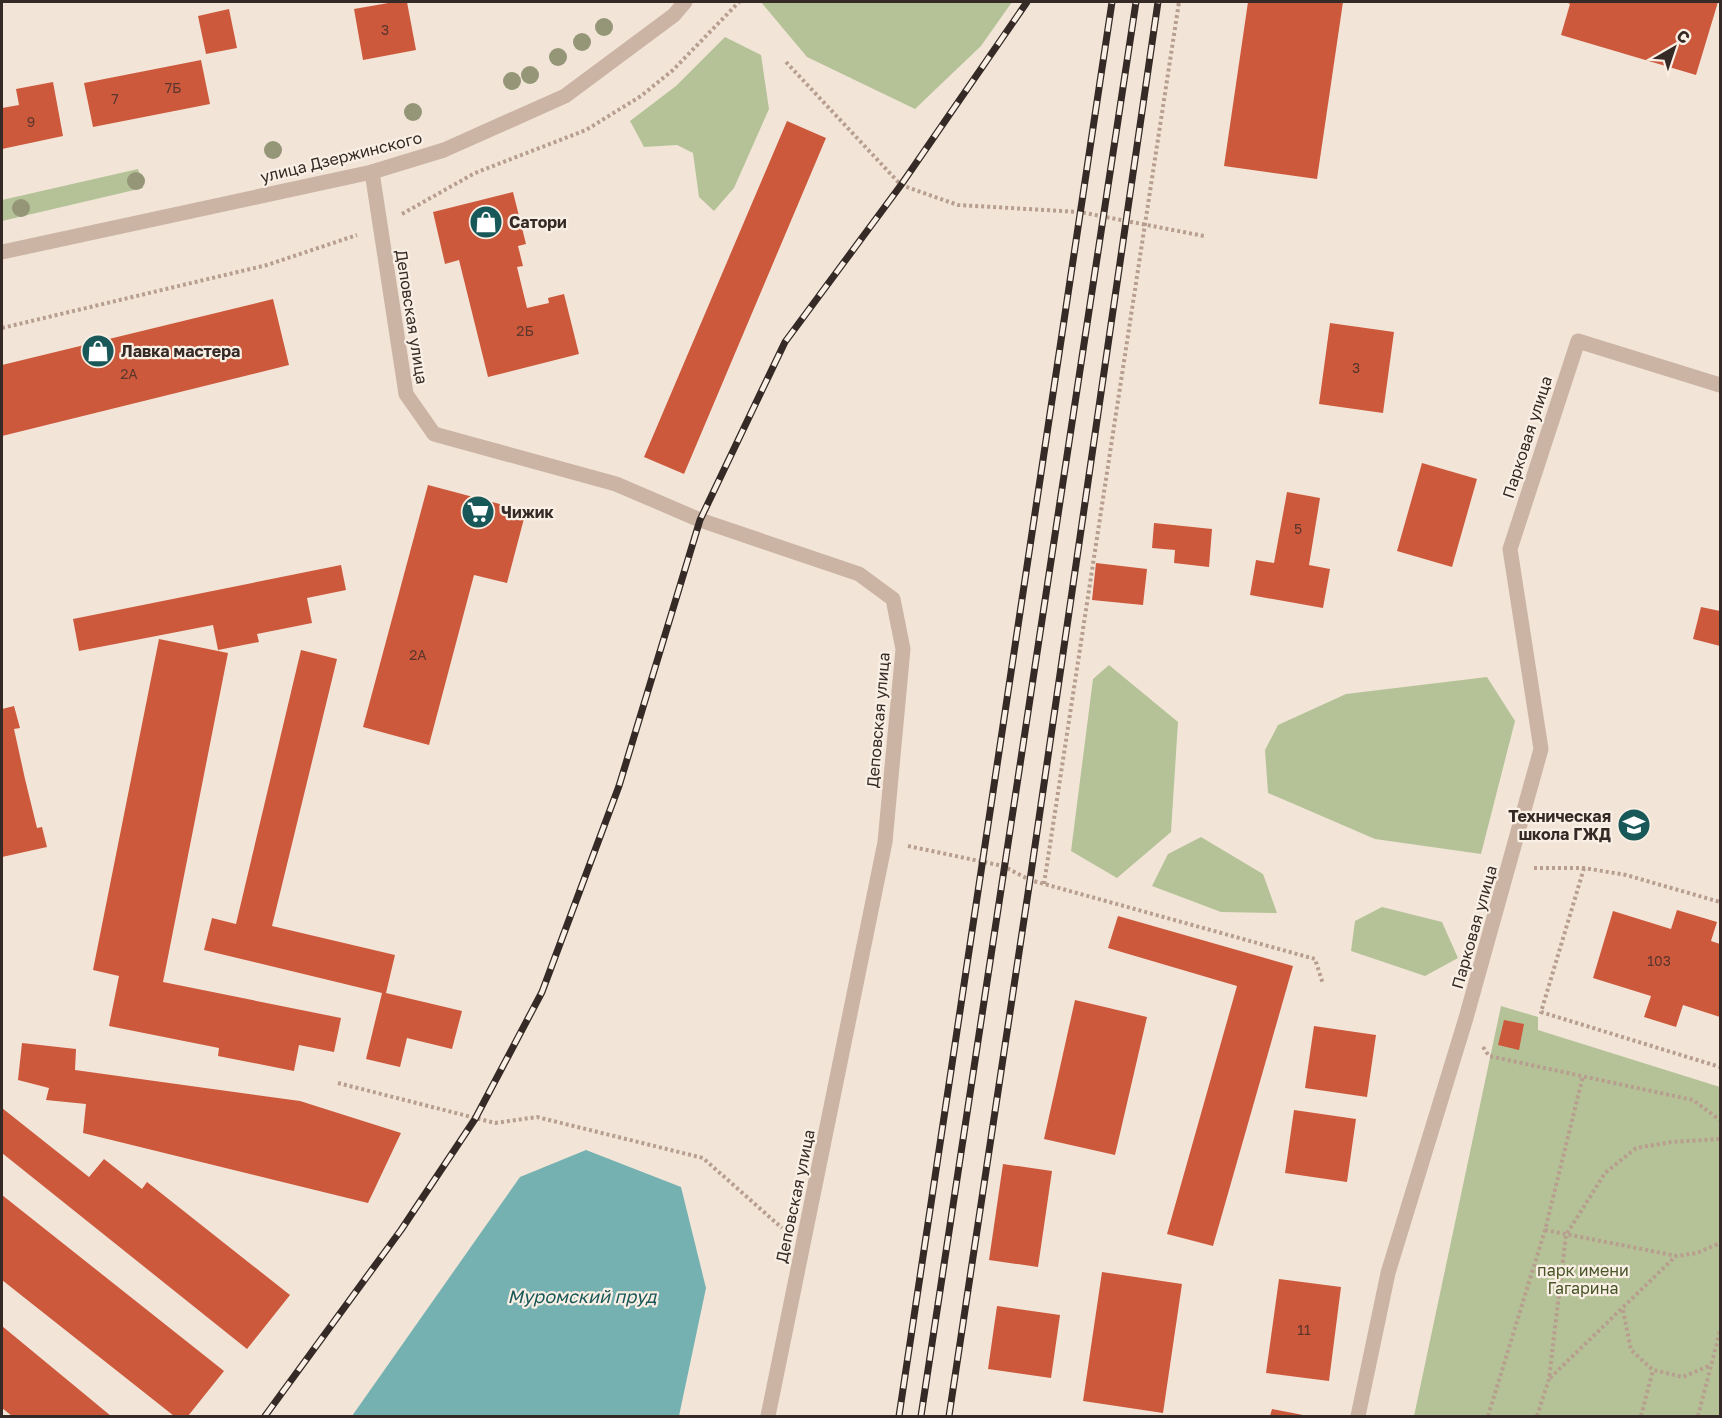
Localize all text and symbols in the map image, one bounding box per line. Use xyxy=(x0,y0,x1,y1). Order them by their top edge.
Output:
north arrow xyxy=(1644,18,1704,78)
house number: 3 xyxy=(381,21,389,38)
text: С xyxy=(1673,25,1694,48)
house number: 7Б xyxy=(165,79,181,96)
house number: 7 xyxy=(111,90,119,107)
house number: 9 xyxy=(27,113,35,130)
street label: улица Дзержинского xyxy=(258,127,424,187)
shop icon: Сатори xyxy=(468,204,504,240)
place label: Сатори xyxy=(509,212,567,232)
street label: Деповская улица xyxy=(391,248,433,386)
house number: 2Б xyxy=(516,322,534,339)
shop icon: Лавка мастера xyxy=(80,333,116,369)
place label: Лавка мастера xyxy=(121,341,240,361)
house number: 3 xyxy=(1352,359,1360,376)
house number: 2А xyxy=(120,365,138,382)
street label: Парковая улица xyxy=(1498,373,1556,501)
supermarket icon: Чижик xyxy=(460,494,496,530)
place label: Чижик xyxy=(501,502,555,522)
house number: 5 xyxy=(1294,520,1302,537)
house number: 2А xyxy=(409,646,427,663)
street label: Деповская улица xyxy=(862,651,894,789)
place label: Техническая школа ГЖД xyxy=(1508,806,1611,844)
school or university icon: Техническая школа ГЖД xyxy=(1616,807,1652,843)
street label: Парковая улица xyxy=(1447,863,1501,991)
house number: 103 xyxy=(1647,952,1671,969)
street label: Деповская улица xyxy=(771,1127,819,1265)
park label: парк имени Гагарина xyxy=(1537,1260,1629,1298)
water label: Муромский пруд xyxy=(508,1285,658,1307)
house number: 11 xyxy=(1297,1321,1311,1338)

